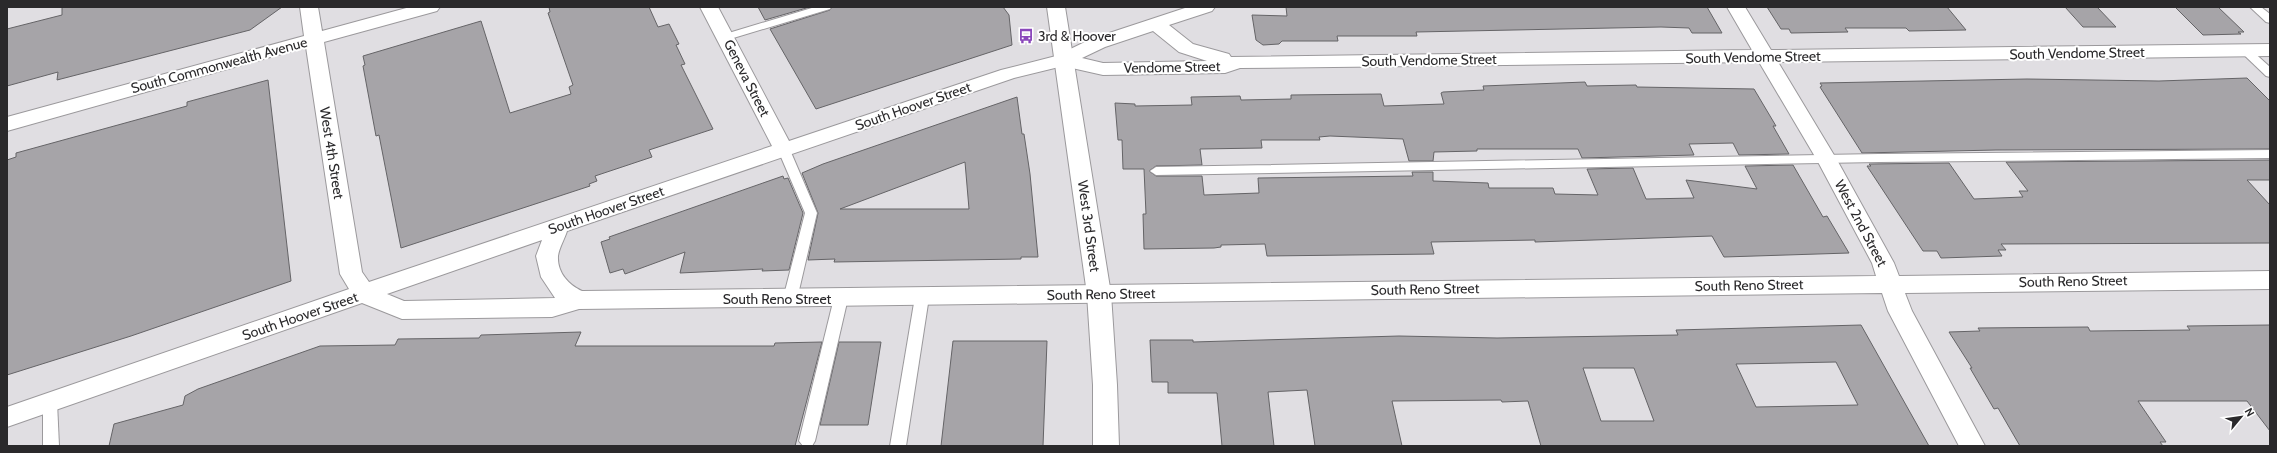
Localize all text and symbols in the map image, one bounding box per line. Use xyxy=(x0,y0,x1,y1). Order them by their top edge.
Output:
bus stop icon: 3rd & Hoover xyxy=(1017,27,1035,45)
place label: 3rd & Hoover xyxy=(1038,27,1116,45)
street label: South Commonwealth Avenue xyxy=(129,33,309,97)
street label: Geneva Street xyxy=(720,36,774,120)
street label: South Vendome Street xyxy=(2009,43,2145,63)
street label: South Vendome Street xyxy=(1685,47,1821,67)
street label: South Vendome Street xyxy=(1361,50,1497,70)
street label: Vendome Street xyxy=(1123,57,1221,77)
street label: South Hoover Street xyxy=(853,78,973,134)
street label: West 4th Street xyxy=(316,106,348,201)
street label: West 2nd Street xyxy=(1831,177,1892,270)
street label: West 3rd Street xyxy=(1074,179,1104,273)
street label: South Hoover Street xyxy=(546,182,666,238)
street label: South Reno Street xyxy=(2019,271,2128,291)
street label: South Reno Street xyxy=(1695,275,1804,295)
street label: South Reno Street xyxy=(1371,279,1480,299)
street label: South Reno Street xyxy=(1047,284,1156,304)
street label: South Hoover Street xyxy=(240,288,360,344)
street label: South Reno Street xyxy=(723,290,832,308)
north arrow xyxy=(2221,397,2261,437)
text: N xyxy=(2242,405,2258,419)

